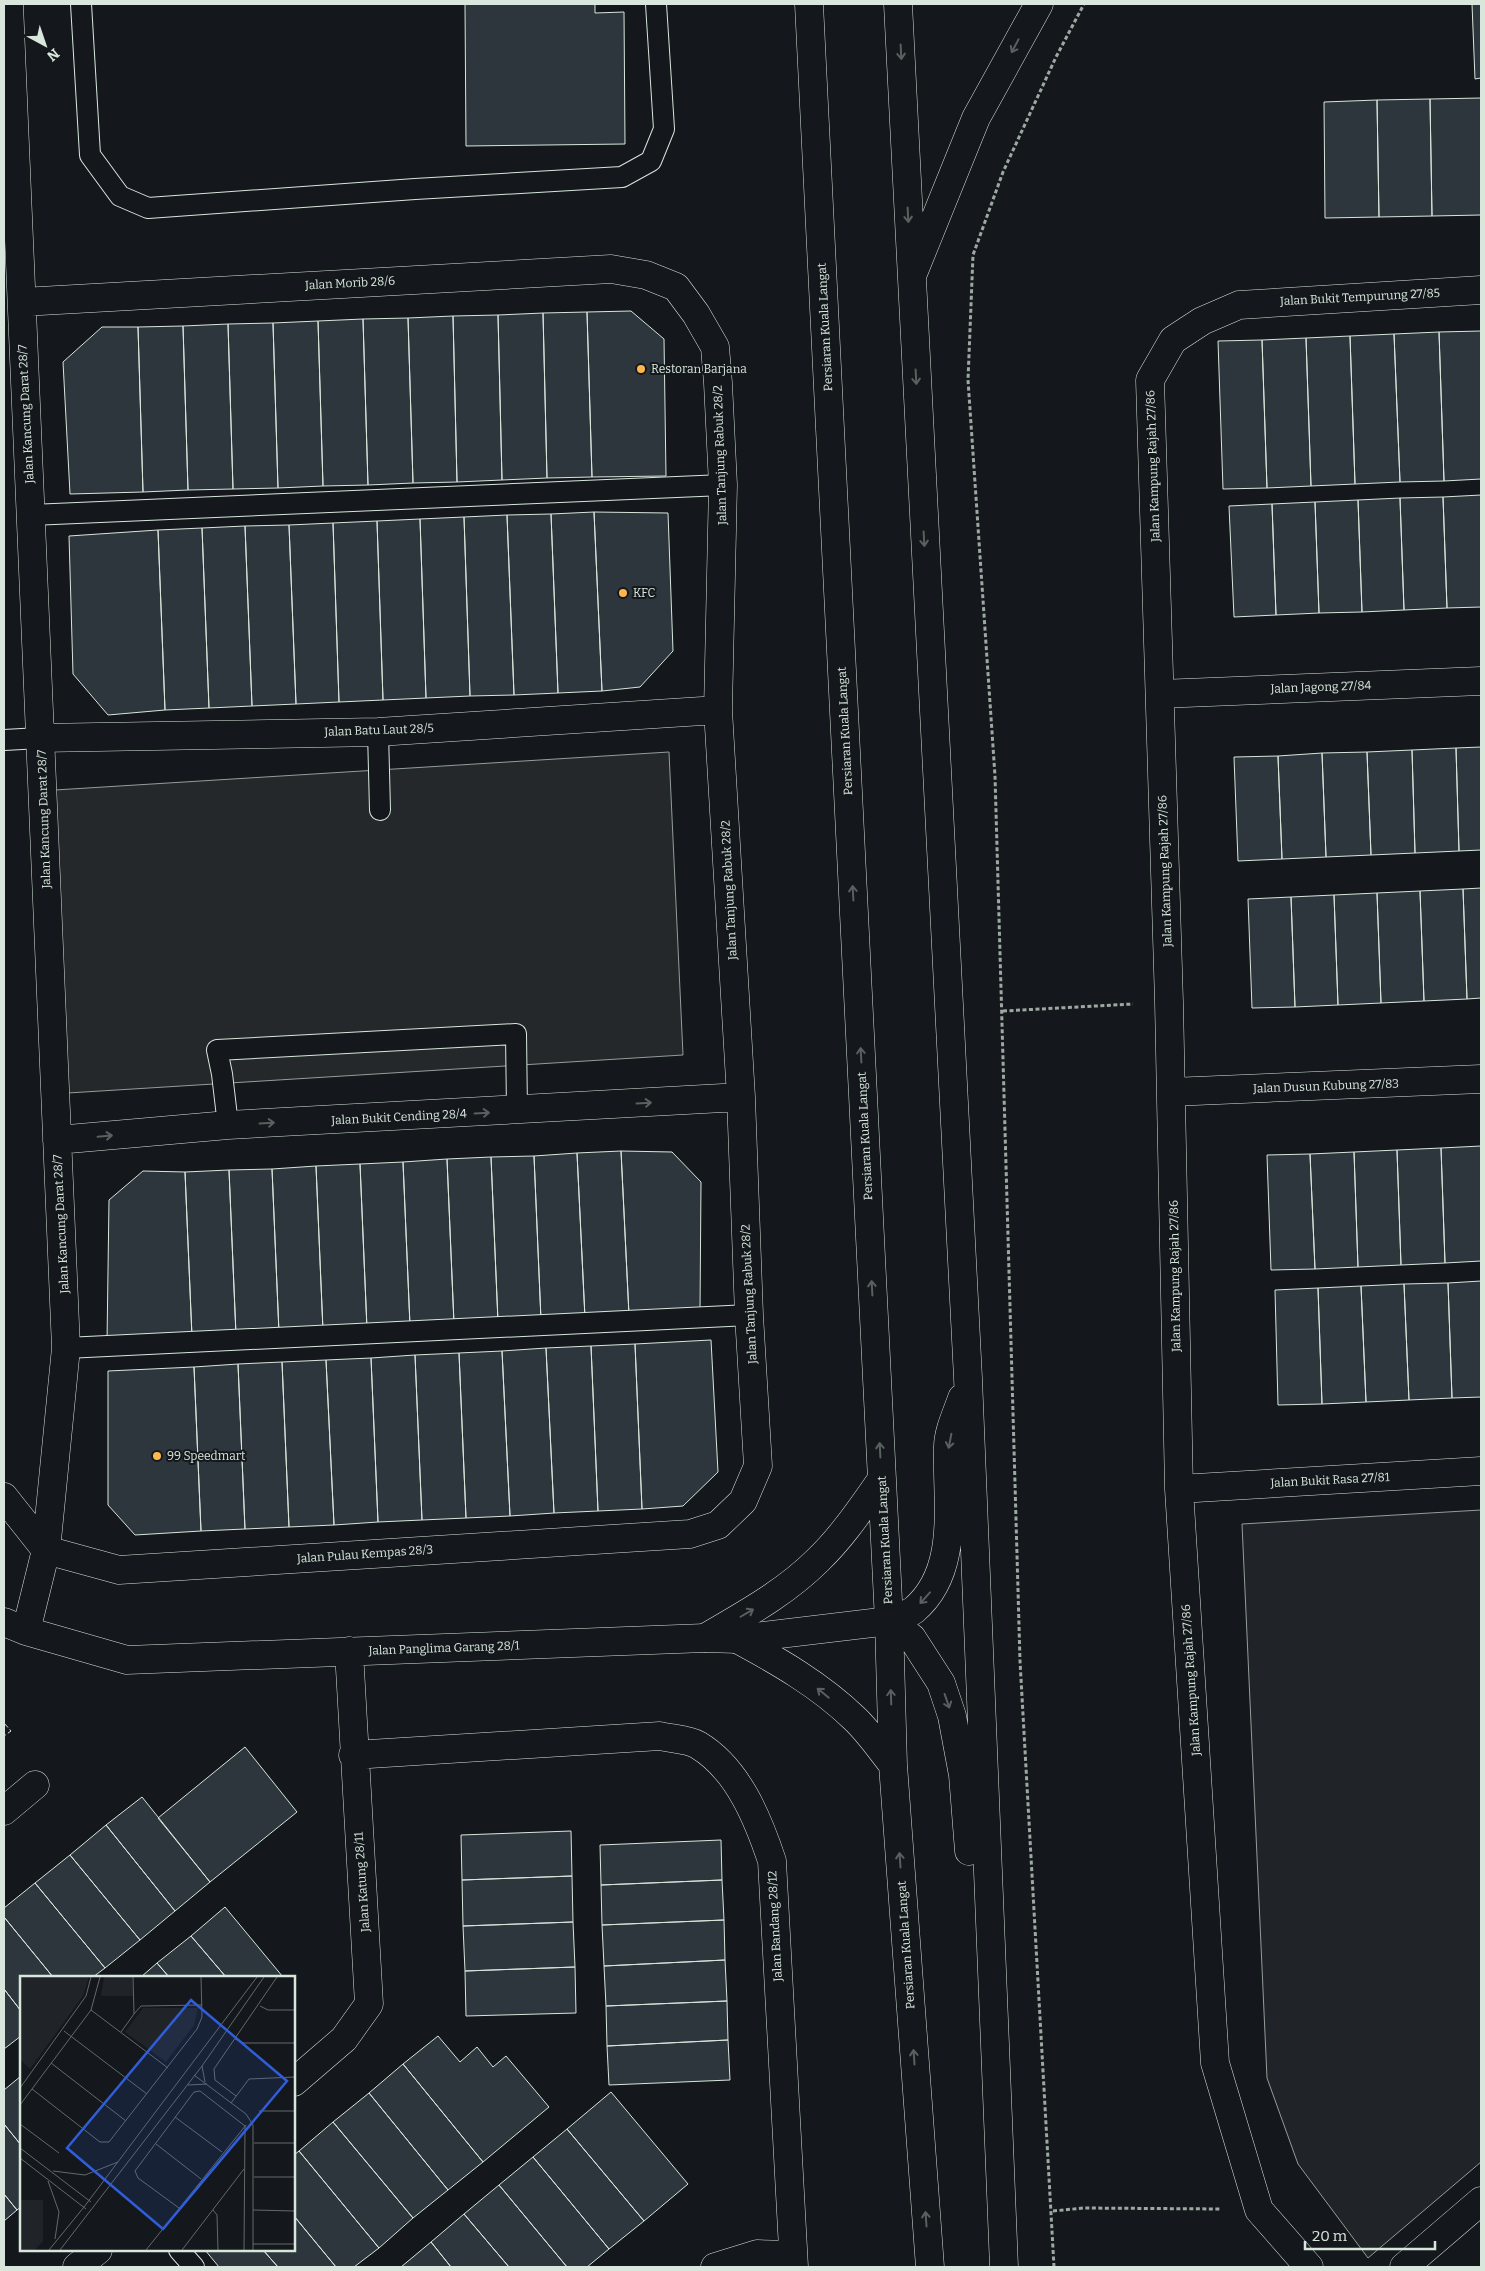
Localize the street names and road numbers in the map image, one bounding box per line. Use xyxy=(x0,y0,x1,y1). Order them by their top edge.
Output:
street label: Persiaran Kuala Langat xyxy=(815,262,835,391)
street label: Jalan Morib 28/6 xyxy=(304,274,395,292)
street label: Jalan Bukit Tempurung 27/85 xyxy=(1279,286,1440,308)
street label: Jalan Kancung Darat 28/7 xyxy=(15,344,37,485)
street label: Jalan Tanjung Rabuk 28/2 xyxy=(711,385,729,526)
street label: Jalan Kampung Rajah 27/86 xyxy=(1143,390,1163,543)
street label: Persiaran Kuala Langat xyxy=(835,666,855,795)
street label: Jalan Jagong 27/84 xyxy=(1269,678,1372,696)
street label: Jalan Batu Laut 28/5 xyxy=(323,721,434,739)
street label: Jalan Kancung Darat 28/7 xyxy=(35,749,53,890)
street label: Jalan Kampung Rajah 27/86 xyxy=(1155,795,1175,948)
street label: Jalan Tanjung Rabuk 28/2 xyxy=(718,820,740,961)
street label: Persiaran Kuala Langat xyxy=(855,1071,875,1200)
street label: Jalan Dusun Kubung 27/83 xyxy=(1252,1076,1399,1096)
street label: Jalan Bukit Cending 28/4 xyxy=(330,1106,467,1128)
street label: Jalan Kancung Darat 28/7 xyxy=(50,1154,72,1295)
street label: Jalan Kampung Rajah 27/86 xyxy=(1167,1200,1183,1353)
street label: Jalan Tanjung Rabuk 28/2 xyxy=(738,1224,760,1365)
street label: Jalan Bukit Rasa 27/81 xyxy=(1269,1470,1390,1490)
street label: Persiaran Kuala Langat xyxy=(875,1475,895,1604)
street label: Jalan Pulau Kempas 28/3 xyxy=(295,1542,434,1566)
street label: Jalan Kampung Rajah 27/86 xyxy=(1179,1604,1203,1757)
street label: Jalan Panglima Garang 28/1 xyxy=(367,1638,520,1658)
street label: Jalan Katung 28/11 xyxy=(352,1831,373,1934)
street label: Jalan Bandang 28/12 xyxy=(765,1870,785,1983)
street label: Persiaran Kuala Langat xyxy=(894,1880,917,2010)

